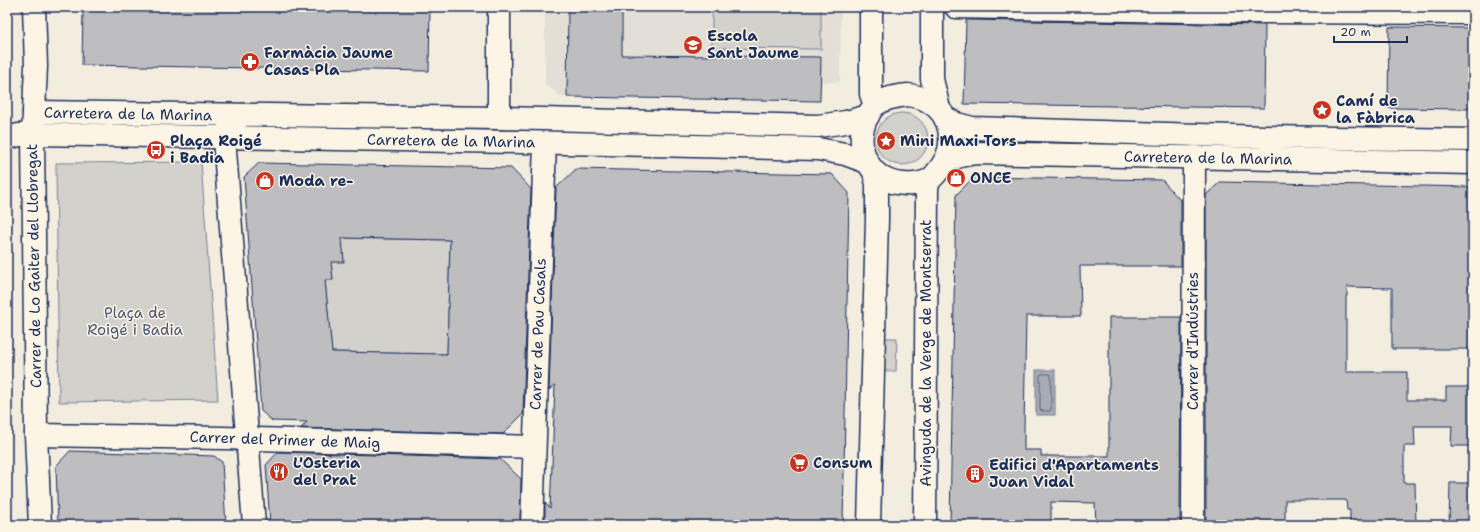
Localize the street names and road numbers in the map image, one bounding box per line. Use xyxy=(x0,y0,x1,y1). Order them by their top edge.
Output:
street label: Carretera de la Marina xyxy=(44,103,213,125)
street label: Carretera de la Marina xyxy=(367,130,536,152)
street label: Carrer de Lo Gaiter del Llobregat xyxy=(22,144,46,388)
street label: Carretera de la Marina xyxy=(1124,147,1293,169)
street label: Avinguda de la Verge de Montserrat xyxy=(916,219,936,487)
street label: Carrer de Pau Casals xyxy=(525,258,551,410)
street label: Carrer d'Indústries xyxy=(1183,272,1203,410)
street label: Carrer del Primer de Maig xyxy=(189,427,381,453)

